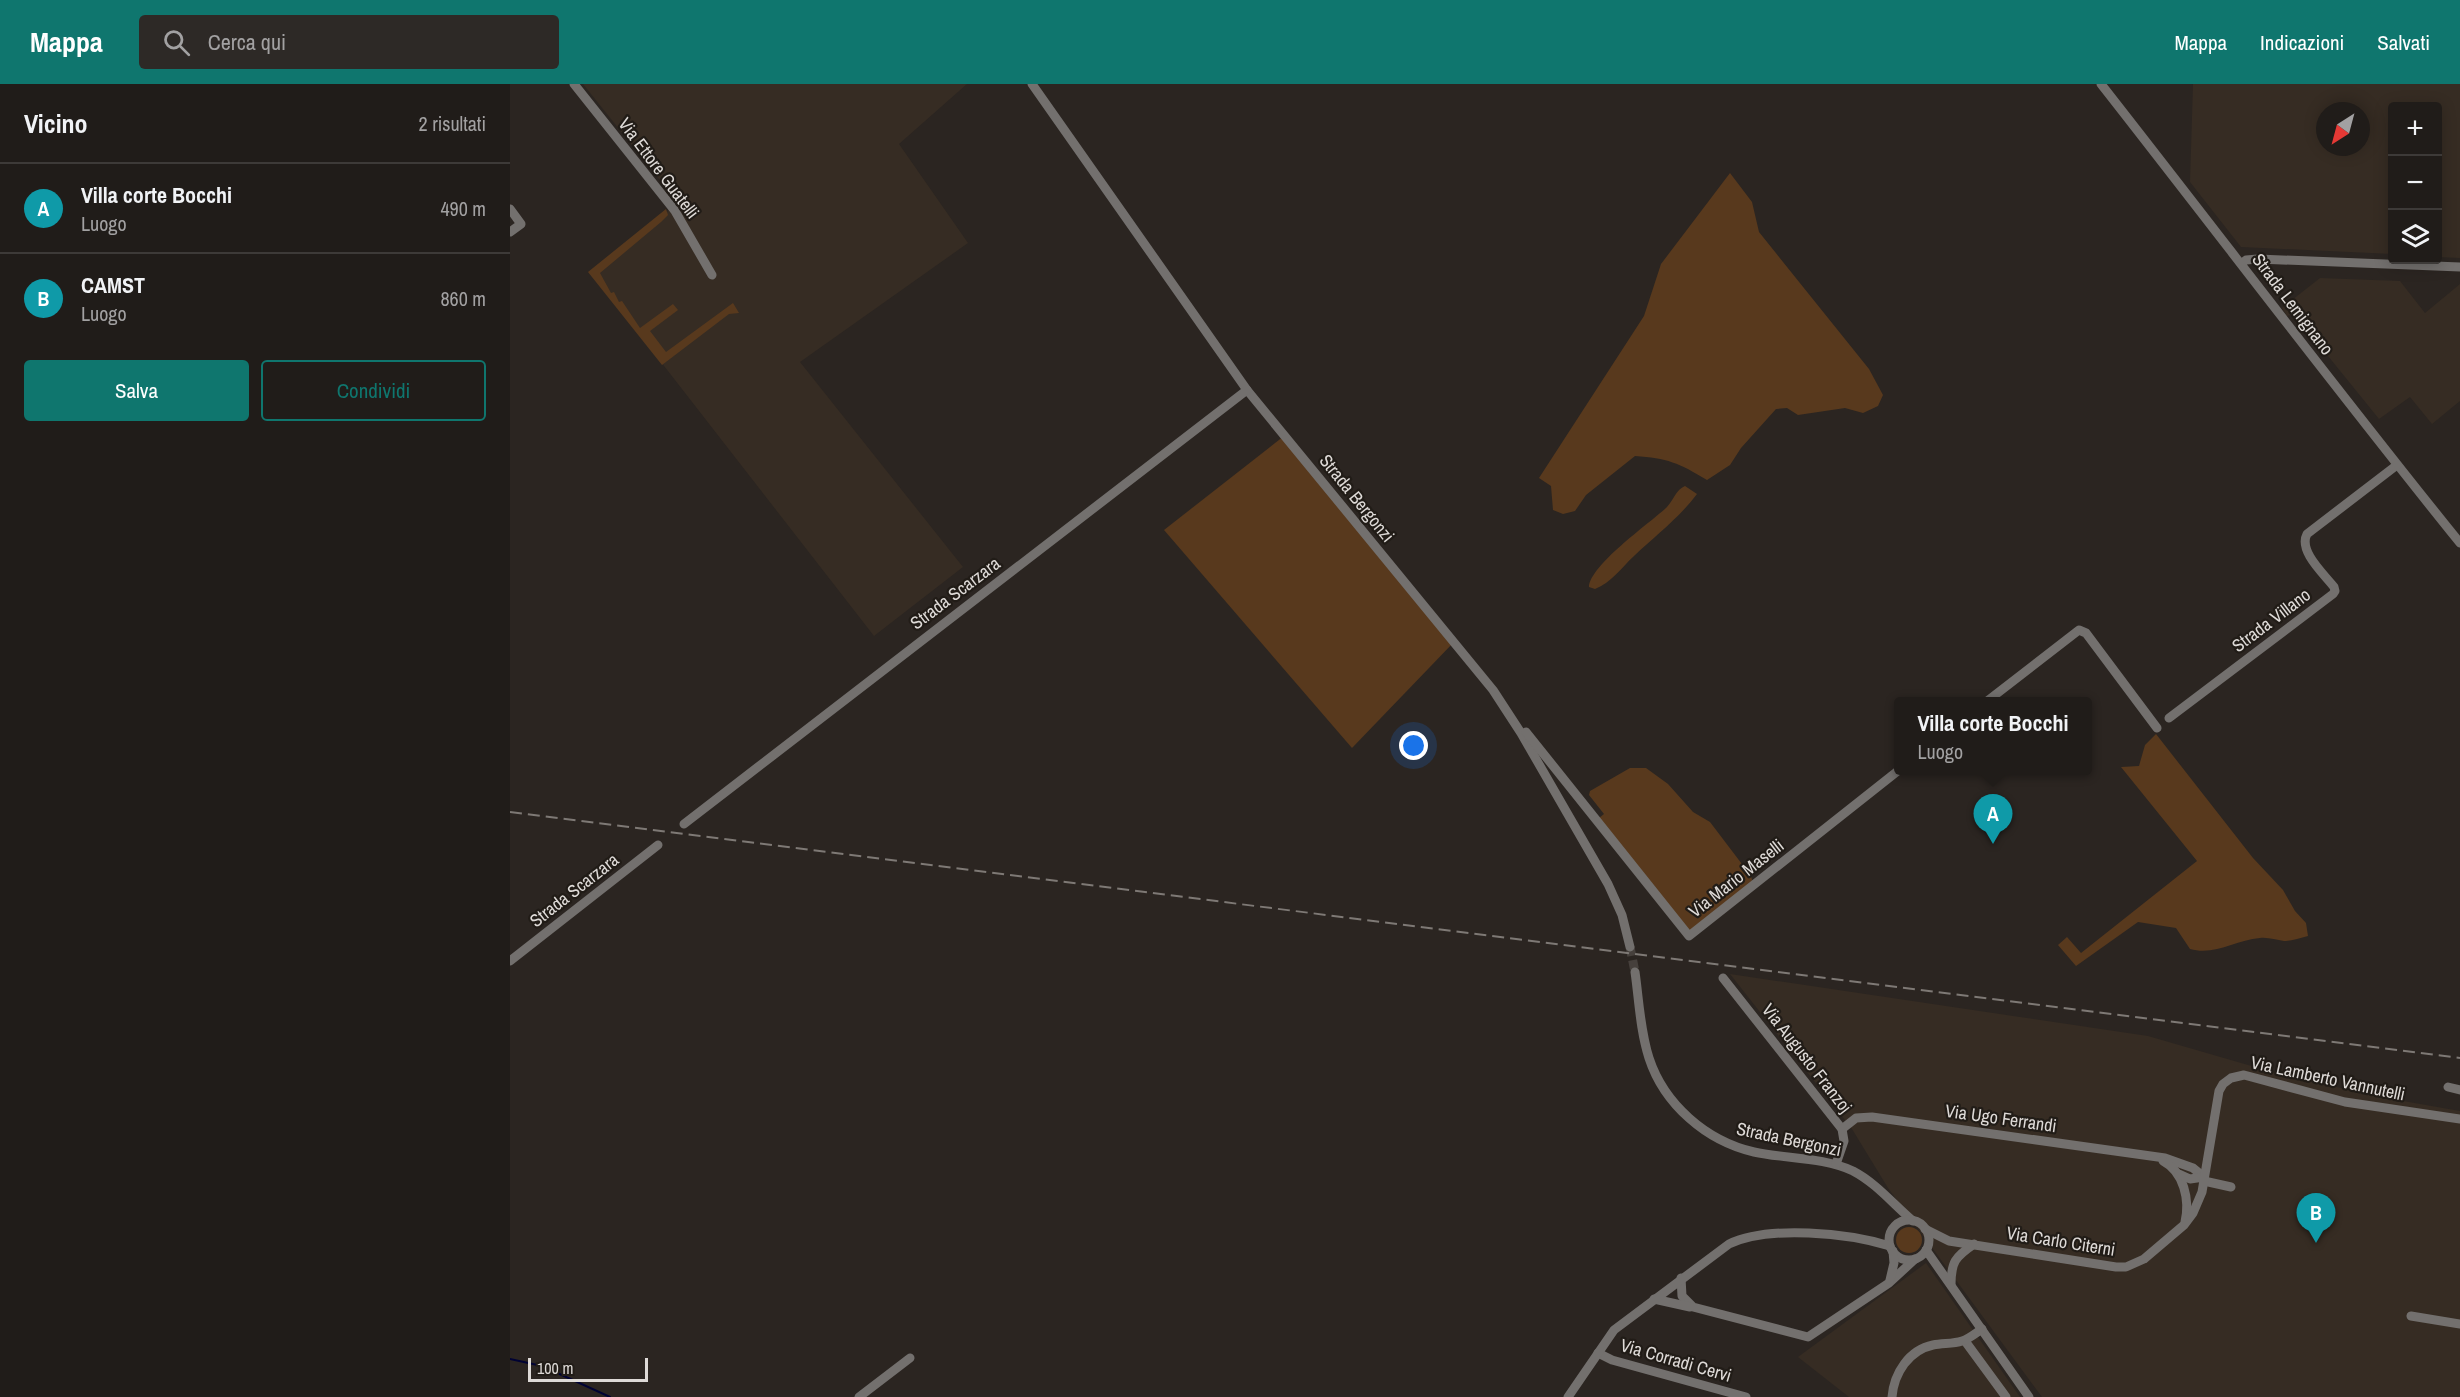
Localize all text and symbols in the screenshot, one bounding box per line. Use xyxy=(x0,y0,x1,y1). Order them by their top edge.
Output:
search box xyxy=(139,15,559,69)
text: Mappa xyxy=(30,23,103,61)
icon: search xyxy=(160,26,193,59)
text: Cerca qui xyxy=(208,27,286,57)
text: Mappa xyxy=(2174,28,2227,57)
text: Indicazioni xyxy=(2260,28,2344,57)
text: Salvati xyxy=(2377,28,2430,57)
north arrow xyxy=(2316,102,2370,156)
map controls xyxy=(2388,102,2442,264)
button: + xyxy=(2388,102,2442,156)
text: Vicino xyxy=(24,106,88,141)
text: 2 risultati xyxy=(419,110,486,137)
street label: Via Ettore Guatelli xyxy=(613,112,705,224)
button: − xyxy=(2388,156,2442,210)
text: Villa corte Bocchi xyxy=(81,180,232,210)
text: A xyxy=(38,195,49,222)
text: 490 m xyxy=(440,195,486,222)
text: Luogo xyxy=(81,210,127,237)
button: layers xyxy=(2388,210,2442,264)
street label: Strada Lemignano xyxy=(2246,248,2340,360)
text: CAMST xyxy=(81,270,145,300)
text: B xyxy=(38,285,49,312)
text: 860 m xyxy=(440,285,486,312)
text: Luogo xyxy=(81,300,127,327)
button: Salva xyxy=(24,360,249,421)
button: Condividi xyxy=(261,360,486,421)
street label: Strada Bergonzi xyxy=(1314,449,1400,547)
street label: Strada Scarzara xyxy=(905,551,1005,635)
street label: Strada Villano xyxy=(2227,582,2315,658)
popup xyxy=(1894,697,2092,775)
text: Villa corte Bocchi xyxy=(1917,708,2069,738)
your location xyxy=(1399,731,1428,760)
text: Luogo xyxy=(1917,738,1963,765)
pin: A xyxy=(1974,794,2012,844)
street label: Via Mario Maselli xyxy=(1683,833,1789,923)
street label: Strada Scarzara xyxy=(524,847,624,933)
street label: Via Augusto Franzoj xyxy=(1756,998,1858,1118)
street label: Via Lamberto Vannutelli xyxy=(2249,1049,2407,1107)
street label: Via Ugo Ferrandi xyxy=(1944,1098,2058,1138)
street label: Strada Bergonzi xyxy=(1734,1116,1844,1162)
pin: B xyxy=(2296,1194,2336,1243)
street label: Via Carlo Citerni xyxy=(2005,1220,2117,1262)
street label: Via Corradi Cervi xyxy=(1617,1332,1735,1388)
scale bar xyxy=(528,1355,648,1382)
text: 100 m xyxy=(537,1357,573,1379)

